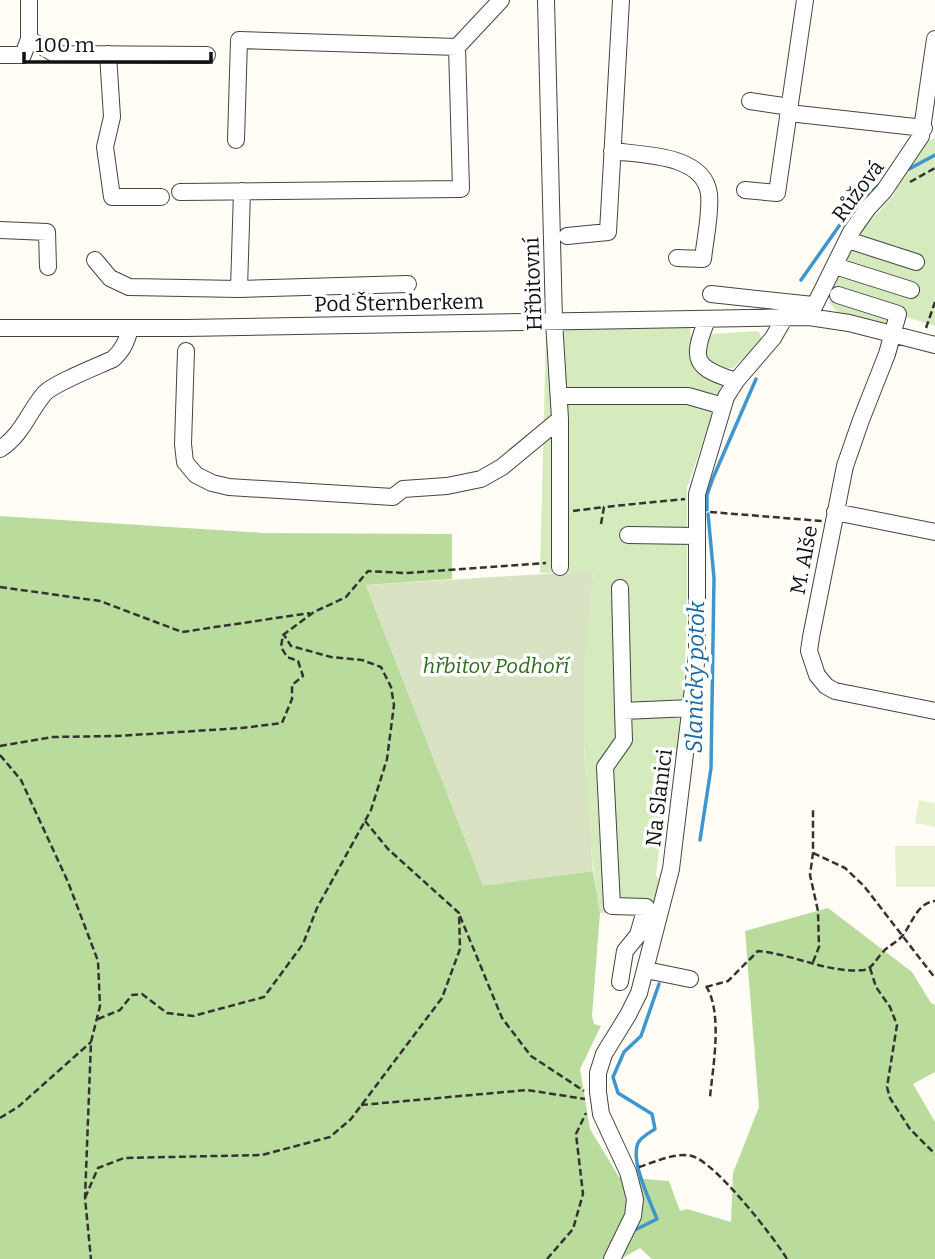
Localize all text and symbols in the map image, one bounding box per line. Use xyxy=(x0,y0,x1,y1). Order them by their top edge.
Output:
scale bar xyxy=(24,21,212,65)
text: 100 m xyxy=(35,32,95,58)
street label: Růžová xyxy=(826,155,890,227)
street label: Hřbitovní xyxy=(518,236,548,331)
street label: Pod Šternberkem xyxy=(314,289,484,317)
street label: M. Alše xyxy=(785,523,823,597)
water label: Slanický potok xyxy=(680,600,710,753)
park label: hřbitov Podhoří xyxy=(423,653,571,679)
street label: Na Slanici xyxy=(640,748,678,848)

